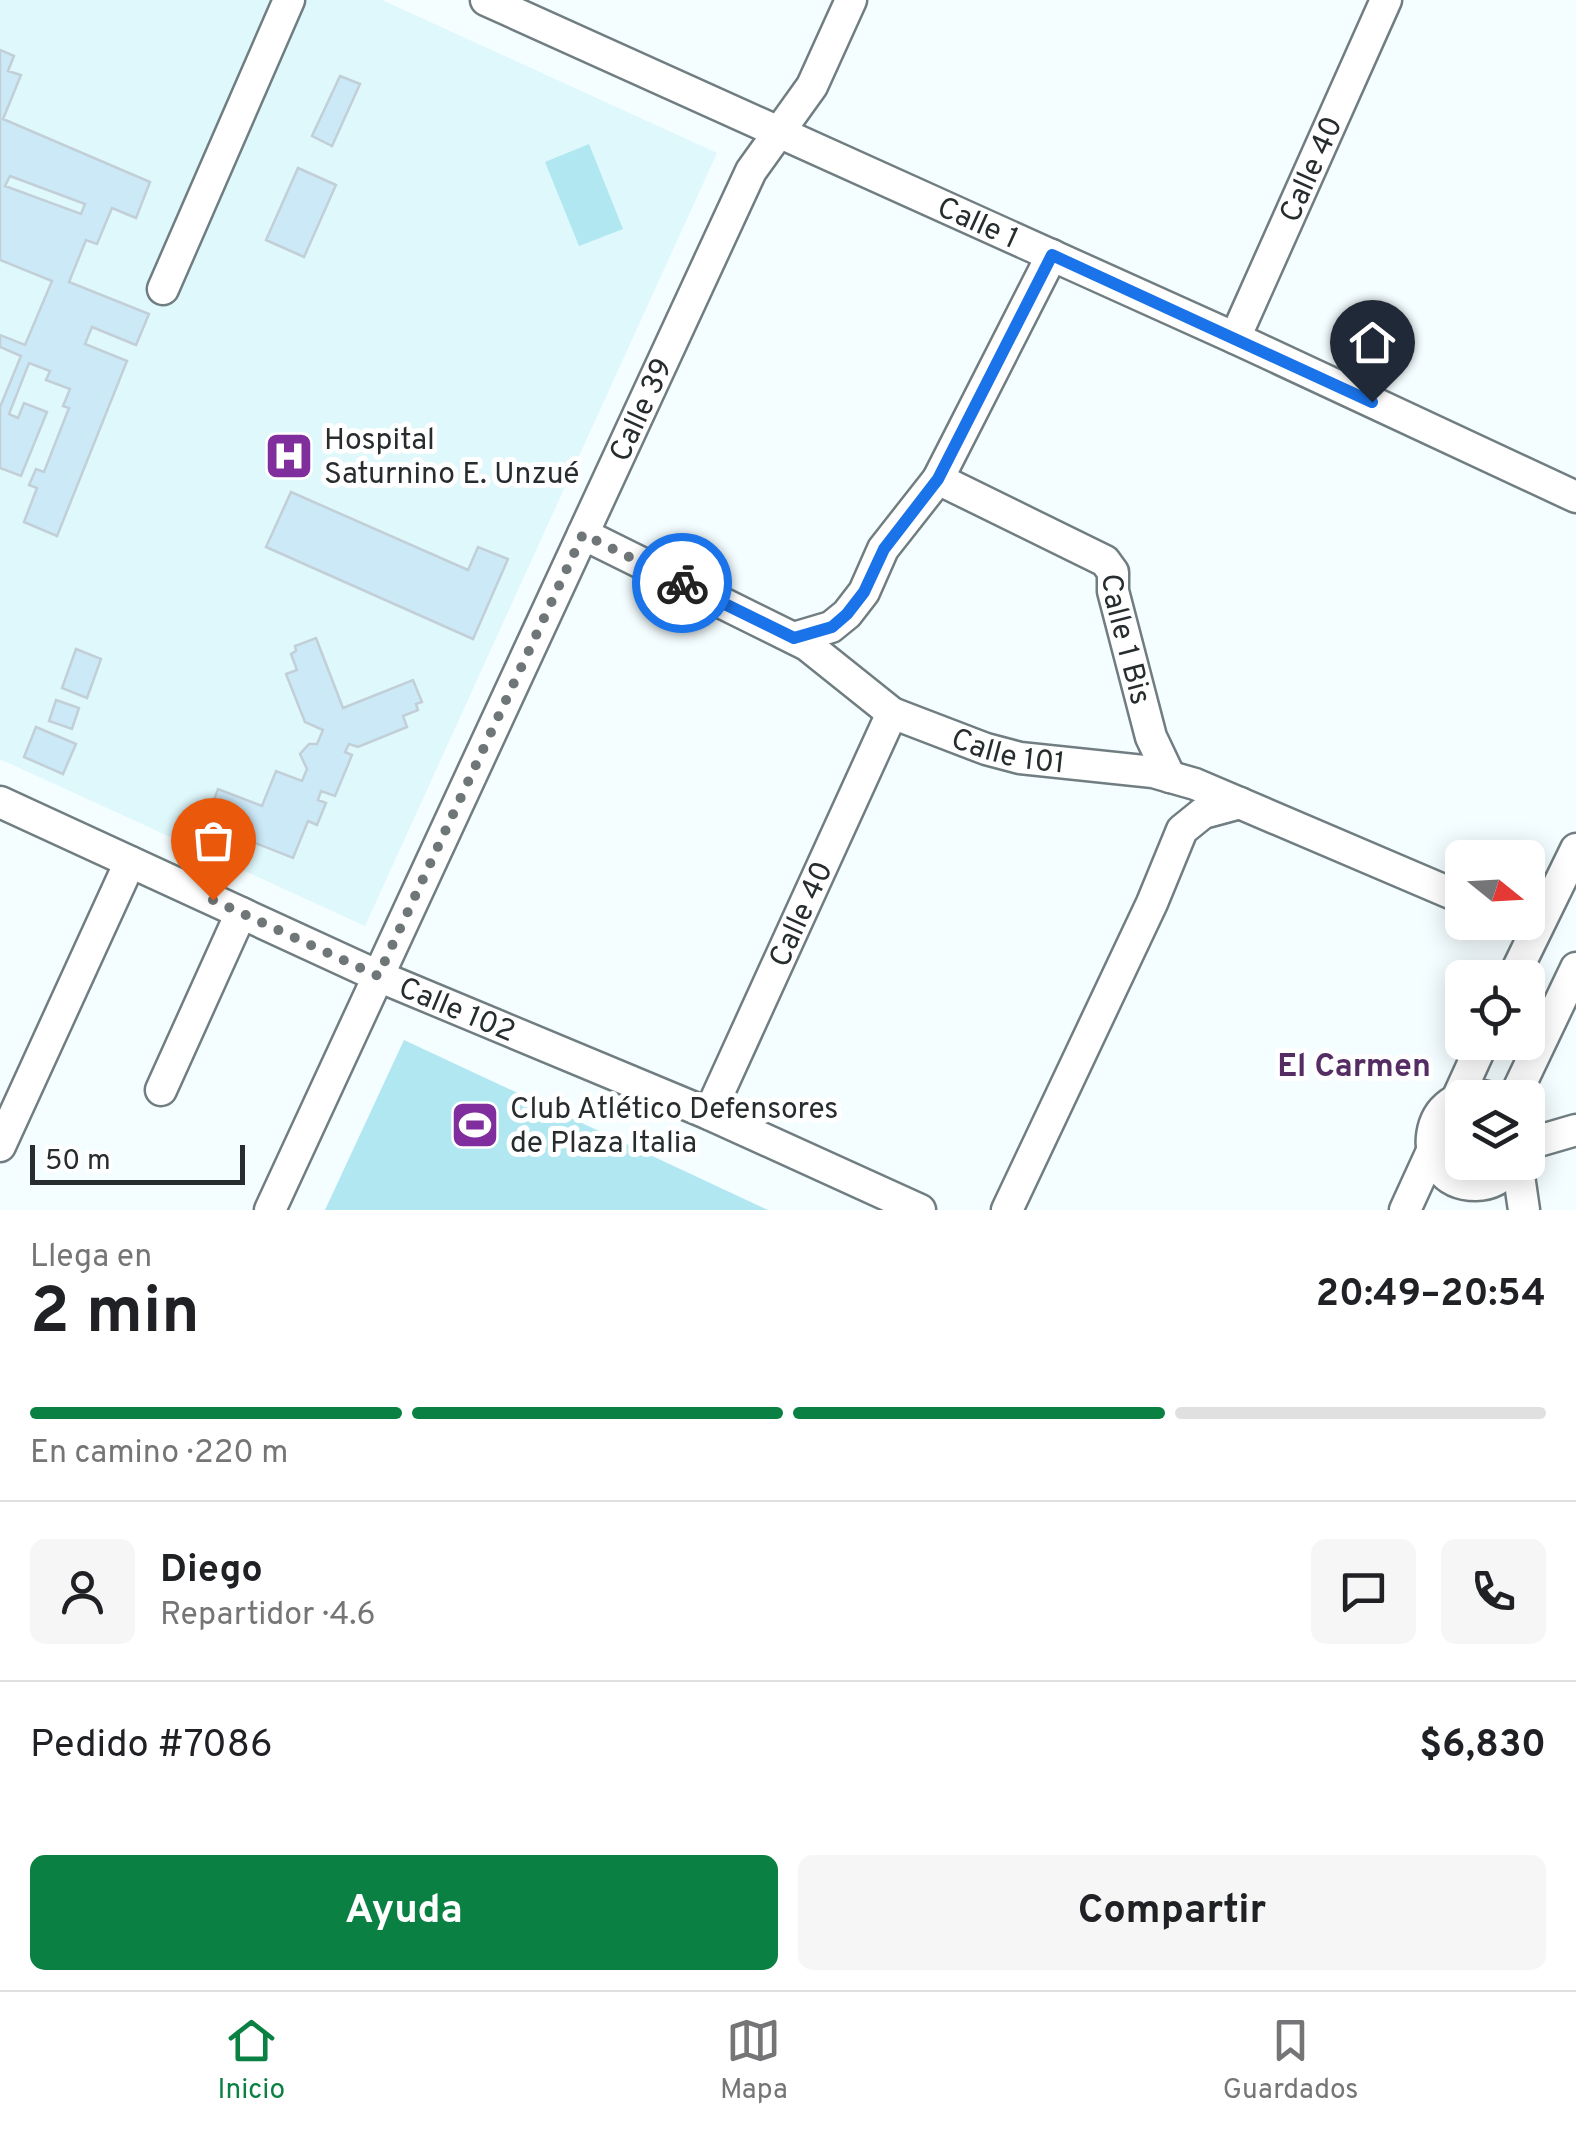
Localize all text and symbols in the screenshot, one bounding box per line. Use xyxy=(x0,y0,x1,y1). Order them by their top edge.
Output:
street label: Calle 40 xyxy=(1273,111,1352,229)
street label: Calle 1 xyxy=(931,190,1024,259)
pin xyxy=(1330,300,1415,403)
icon: home xyxy=(1345,315,1400,370)
street label: Calle 39 xyxy=(603,353,683,468)
place label: Hospital Saturnino E. Unzué xyxy=(324,423,580,494)
hospital icon: Hospital Saturnino E. Unzué xyxy=(263,430,315,482)
courier xyxy=(632,533,732,633)
icon: bike xyxy=(655,556,710,611)
street label: Calle 1 Bis xyxy=(1092,573,1158,709)
street label: Calle 101 xyxy=(945,721,1067,784)
pin xyxy=(171,798,256,901)
icon: bag xyxy=(186,813,241,868)
north arrow xyxy=(1445,840,1545,940)
map controls xyxy=(1445,840,1545,1180)
street label: Calle 40 xyxy=(763,856,843,974)
button: locate xyxy=(1445,960,1545,1060)
street label: Calle 102 xyxy=(392,971,520,1052)
district label: El Carmen xyxy=(1277,1048,1431,1088)
button: layers xyxy=(1445,1080,1545,1180)
place label: Club Atlético Defensores de Plaza Italia xyxy=(510,1092,838,1163)
sports icon: Club Atlético Defensores de Plaza Italia xyxy=(449,1099,501,1151)
scale bar xyxy=(30,1140,245,1184)
text: 50 m xyxy=(45,1144,111,1180)
text: Llega en xyxy=(30,1238,152,1278)
text: 20:49–20:54 xyxy=(1316,1271,1546,1320)
text: 2 min xyxy=(30,1274,200,1356)
text: En camino · 220 m xyxy=(30,1434,288,1474)
button: person xyxy=(30,1539,135,1644)
button: chat xyxy=(1311,1539,1416,1644)
button: phone xyxy=(1441,1539,1546,1644)
text: Diego xyxy=(160,1547,263,1596)
text: Repartidor · 4.6 xyxy=(160,1596,376,1636)
text: Pedido #7086 xyxy=(30,1722,273,1771)
text: $6,830 xyxy=(1419,1722,1546,1771)
button: Ayuda xyxy=(30,1855,778,1970)
button: Compartir xyxy=(798,1855,1546,1970)
tab: Inicio xyxy=(218,2013,285,2109)
tab: Mapa xyxy=(720,2013,788,2109)
tab: Guardados xyxy=(1223,2013,1358,2109)

